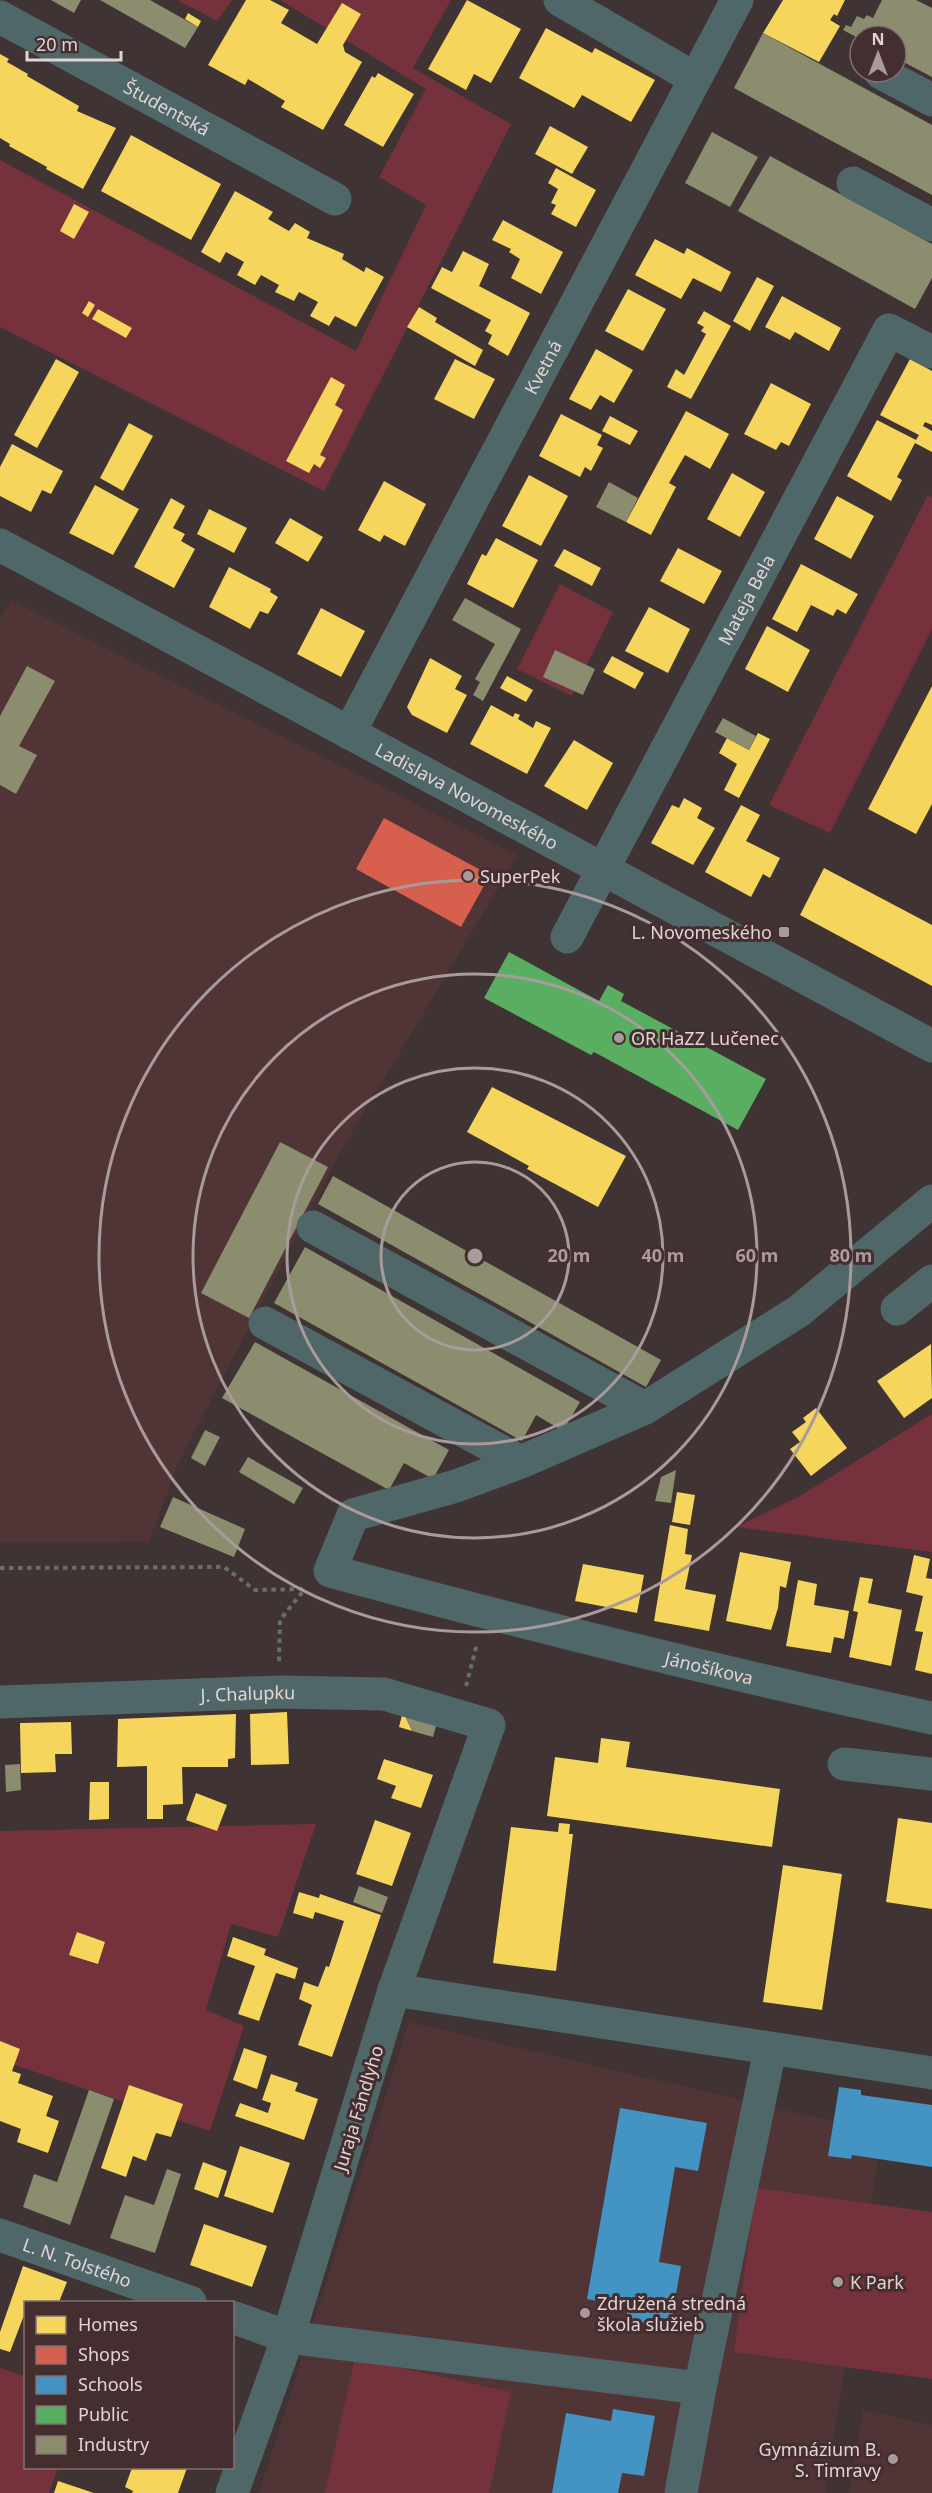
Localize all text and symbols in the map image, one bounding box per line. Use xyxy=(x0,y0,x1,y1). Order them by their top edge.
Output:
scale bar xyxy=(27,24,122,62)
north arrow xyxy=(848,24,908,84)
text: N xyxy=(871,28,885,50)
text: 20 m xyxy=(36,32,78,56)
street label: Študentská xyxy=(120,75,214,141)
street label: Kvetná xyxy=(518,336,567,398)
street label: Mateja Bela xyxy=(712,550,780,649)
street label: Ladislava Novomeského xyxy=(371,737,562,855)
place label: SuperPek xyxy=(480,864,561,888)
marker: SuperPek xyxy=(461,869,475,883)
place label: L. Novomeského xyxy=(631,920,772,944)
marker: L. Novomeského xyxy=(777,925,791,939)
place label: OR HaZZ Lučenec xyxy=(631,1026,779,1050)
marker: OR HaZZ Lučenec xyxy=(612,1031,626,1045)
text: 20 m xyxy=(548,1243,590,1267)
text: 40 m xyxy=(642,1243,684,1267)
text: 60 m xyxy=(736,1243,778,1267)
text: 80 m xyxy=(830,1243,872,1267)
centre of rings xyxy=(465,1246,485,1266)
street label: Jánošíkova xyxy=(661,1645,756,1690)
street label: J. Chalupku xyxy=(198,1680,295,1707)
street label: Juraja Fándlyho xyxy=(327,2042,388,2176)
street label: L. N. Tolstého xyxy=(20,2232,135,2293)
place label: K Park xyxy=(850,2270,904,2294)
marker: K Park xyxy=(831,2275,845,2289)
place label: Združená stredná škola služieb xyxy=(597,2291,746,2336)
legend xyxy=(24,2301,234,2469)
marker: Združená stredná škola služieb xyxy=(578,2306,592,2320)
text: Homes xyxy=(78,2312,138,2336)
text: Shops xyxy=(78,2342,130,2366)
text: Schools xyxy=(78,2372,143,2396)
text: Public xyxy=(78,2402,129,2426)
text: Industry xyxy=(78,2432,150,2456)
place label: Gymnázium B. S. Timravy xyxy=(759,2437,882,2482)
marker: Gymnázium B. S. Timravy xyxy=(886,2452,900,2466)

